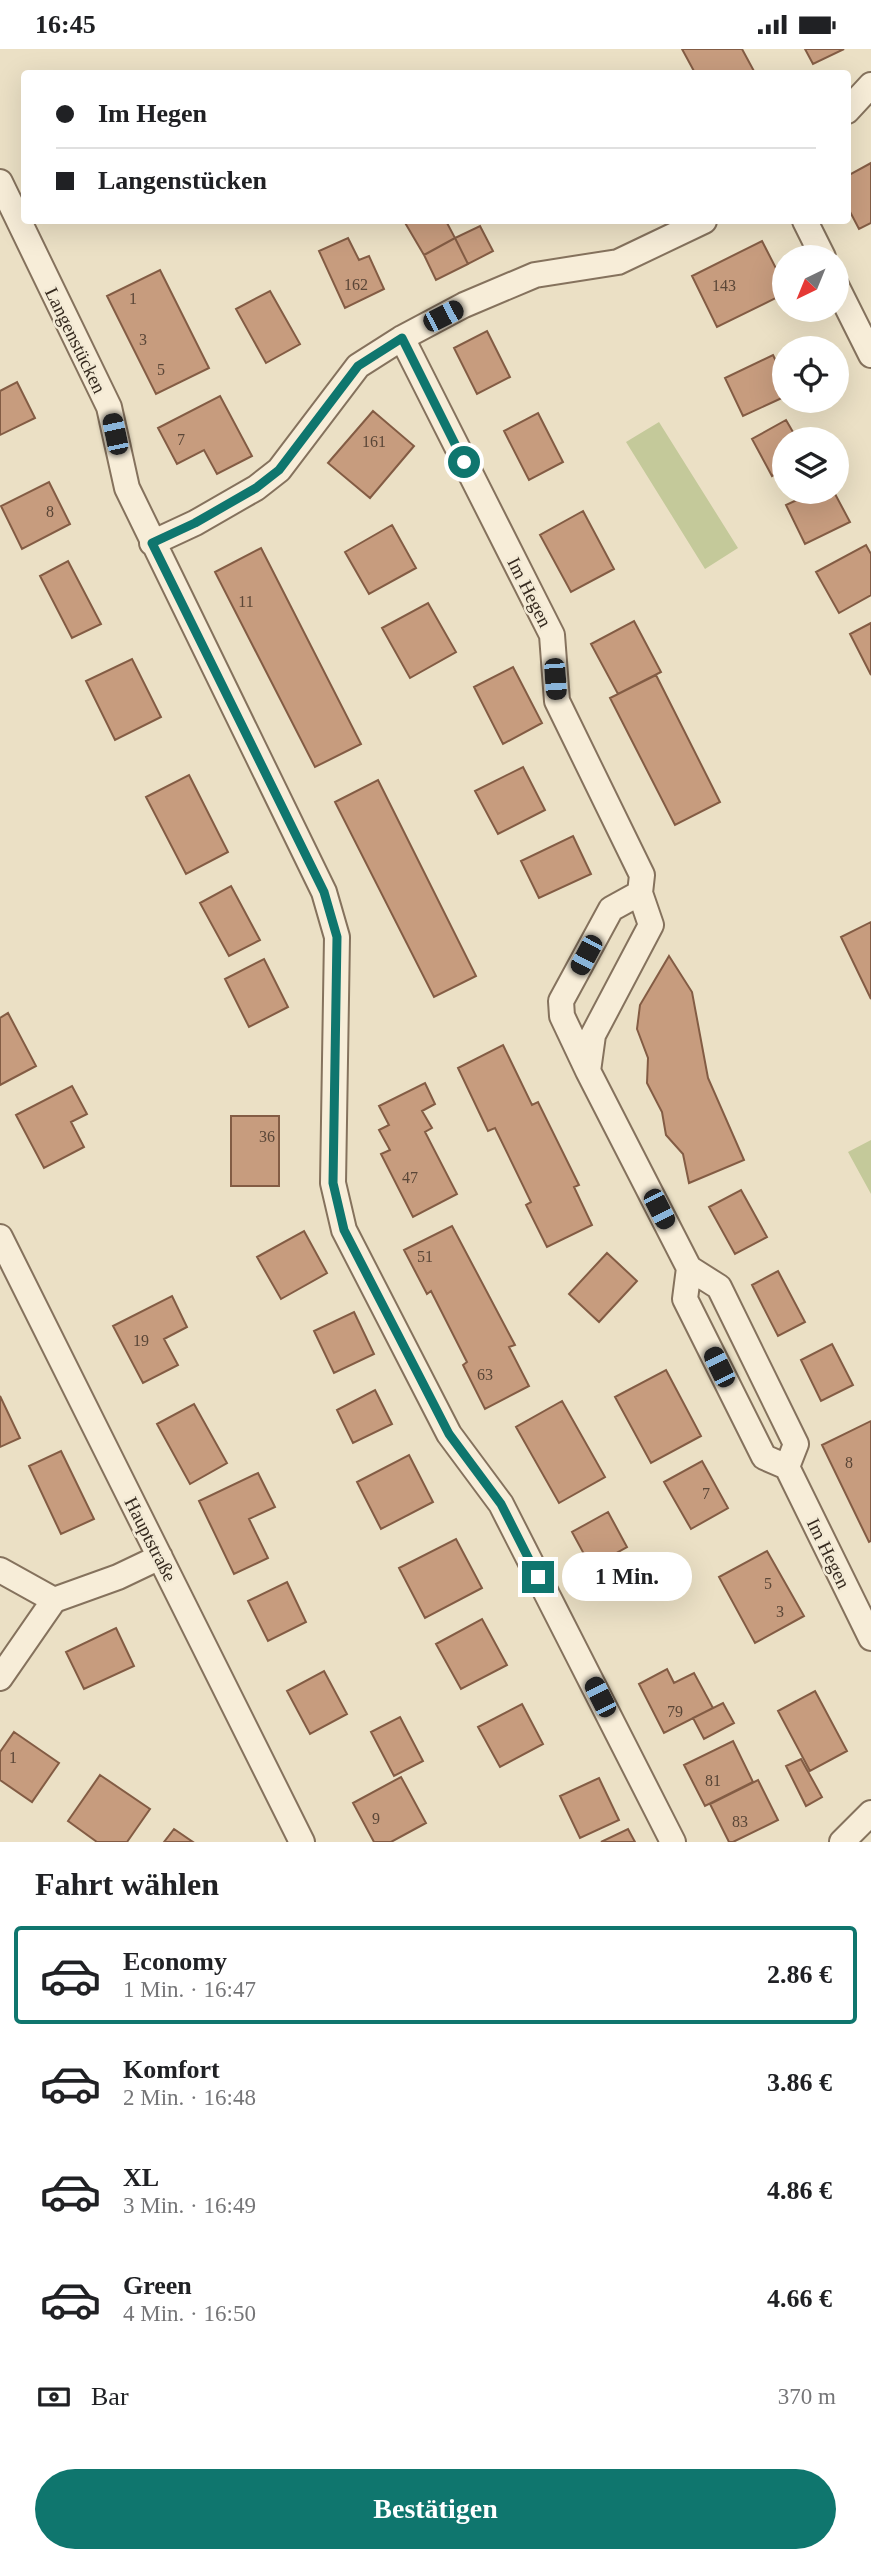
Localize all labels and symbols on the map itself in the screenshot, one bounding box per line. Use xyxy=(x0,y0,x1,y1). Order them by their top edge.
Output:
north arrow xyxy=(772,245,849,322)
house number: 162 xyxy=(344,276,368,293)
house number: 143 xyxy=(712,277,736,294)
street label: Langenstücken xyxy=(41,284,110,397)
house number: 1 xyxy=(129,290,137,307)
car xyxy=(420,297,467,335)
house number: 3 xyxy=(139,331,147,348)
house number: 5 xyxy=(157,361,165,378)
car xyxy=(101,411,130,457)
house number: 7 xyxy=(177,431,185,448)
house number: 161 xyxy=(362,433,386,450)
route start xyxy=(448,446,480,478)
house number: 8 xyxy=(46,503,54,520)
street label: Im Hegen xyxy=(503,554,556,631)
house number: 11 xyxy=(238,593,254,610)
car xyxy=(544,657,567,701)
car xyxy=(567,932,606,978)
house number: 36 xyxy=(259,1128,275,1145)
house number: 47 xyxy=(402,1169,418,1186)
car xyxy=(641,1186,678,1232)
house number: 51 xyxy=(417,1248,433,1265)
house number: 19 xyxy=(133,1332,149,1349)
car xyxy=(701,1344,738,1390)
house number: 63 xyxy=(477,1366,493,1383)
house number: 8 xyxy=(845,1454,853,1471)
house number: 7 xyxy=(702,1485,710,1502)
street label: Hauptstraße xyxy=(120,1494,181,1585)
street label: Im Hegen xyxy=(803,1515,855,1592)
callout: 1 Min. xyxy=(562,1553,692,1601)
route end xyxy=(522,1561,554,1593)
house number: 5 xyxy=(764,1575,772,1592)
house number: 3 xyxy=(776,1603,784,1620)
car xyxy=(582,1674,619,1720)
house number: 79 xyxy=(667,1703,683,1720)
house number: 1 xyxy=(9,1749,17,1766)
house number: 81 xyxy=(705,1772,721,1789)
house number: 9 xyxy=(372,1810,380,1827)
house number: 83 xyxy=(732,1813,748,1830)

